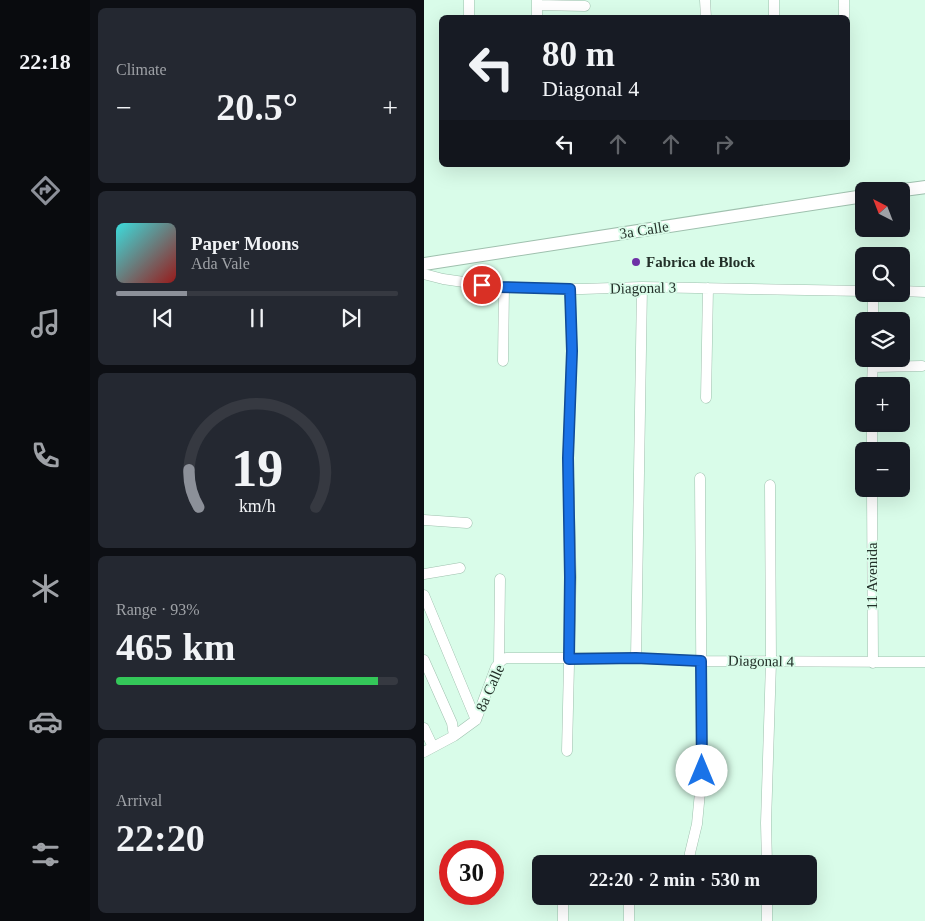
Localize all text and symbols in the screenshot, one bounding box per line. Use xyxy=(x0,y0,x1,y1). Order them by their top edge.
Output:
icon: left xyxy=(459,35,524,100)
text: 80 m xyxy=(542,35,615,74)
text: 22:18 xyxy=(19,49,71,74)
text: Climate xyxy=(116,61,167,78)
text: Diagonal 4 xyxy=(542,76,639,101)
text: 20.5° xyxy=(216,86,298,128)
text: − xyxy=(116,92,132,123)
text: + xyxy=(382,92,398,123)
icon: left xyxy=(551,130,579,158)
icon: ahead xyxy=(604,130,632,158)
icon: ahead xyxy=(657,130,685,158)
icon: right xyxy=(710,130,738,158)
icon: directions xyxy=(28,173,63,208)
north arrow xyxy=(855,182,910,238)
map controls xyxy=(855,182,910,497)
street label: 3a Calle xyxy=(618,218,670,242)
text: Paper Moons xyxy=(191,233,299,254)
button: search xyxy=(855,247,910,302)
place label: Fabrica de Block xyxy=(646,254,756,270)
text: Ada Vale xyxy=(191,255,250,272)
marker: Fabrica de Block xyxy=(630,256,642,268)
pin xyxy=(461,264,503,306)
icon: arrive xyxy=(468,271,496,299)
street label: Diagonal 3 xyxy=(610,279,676,297)
icon: previous xyxy=(149,304,177,332)
icon: pause xyxy=(243,304,271,332)
icon: next xyxy=(337,304,365,332)
icon: music xyxy=(28,306,63,341)
button: layers xyxy=(855,312,910,367)
button: + xyxy=(855,377,910,432)
icon: phone xyxy=(28,438,63,473)
text: 19 xyxy=(231,440,283,497)
button: − xyxy=(855,442,910,497)
text: km/h xyxy=(239,496,275,516)
street label: 11 Avenida xyxy=(864,542,880,610)
icon: climate xyxy=(28,571,63,606)
text: Range · 93% xyxy=(116,601,200,618)
text: 465 km xyxy=(116,626,235,668)
street label: Diagonal 4 xyxy=(728,652,795,670)
street label: 8a Calle xyxy=(473,662,508,714)
icon: car xyxy=(28,704,63,739)
position arrow xyxy=(675,744,727,796)
text: Arrival xyxy=(116,792,162,809)
text: 22:20 xyxy=(116,817,205,859)
icon: filters xyxy=(28,837,63,872)
speed limit sign: 30 xyxy=(439,840,504,905)
text: 22:20 · 2 min · 530 m xyxy=(589,869,760,890)

